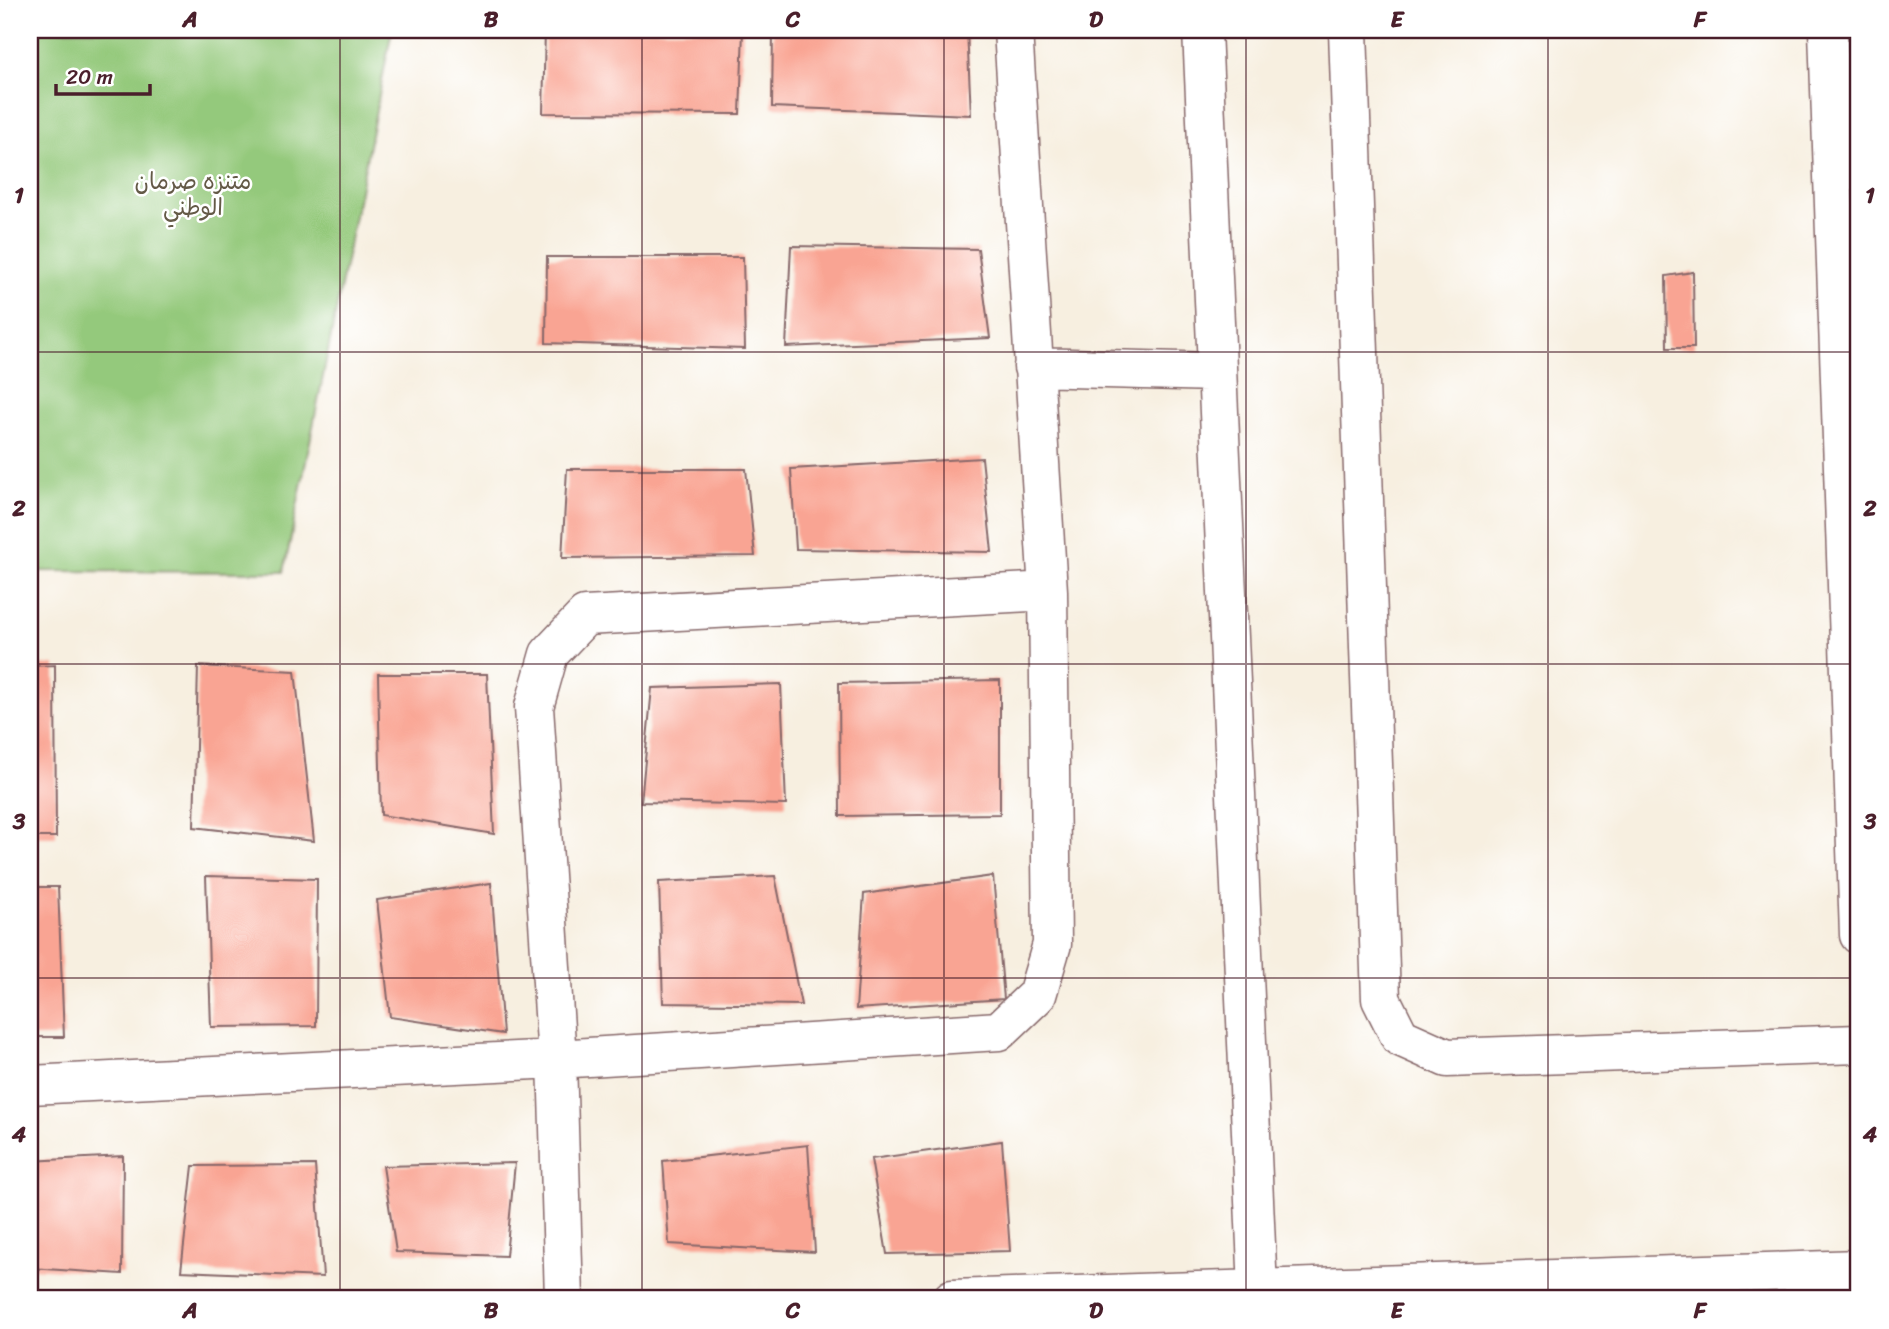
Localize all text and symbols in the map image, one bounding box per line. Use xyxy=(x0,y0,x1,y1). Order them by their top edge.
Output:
text: A xyxy=(181,0,198,40)
text: B xyxy=(484,0,499,40)
text: C xyxy=(785,0,801,40)
text: D xyxy=(1089,0,1104,40)
text: E xyxy=(1391,0,1406,40)
text: F xyxy=(1693,0,1708,40)
scale bar xyxy=(56,52,150,96)
text: 20 m xyxy=(66,58,113,96)
park label: متنزه صرمان الوطني xyxy=(135,161,251,228)
text: 1 xyxy=(14,175,24,216)
text: 1 xyxy=(1865,175,1875,216)
text: 2 xyxy=(11,488,26,529)
text: 2 xyxy=(1862,488,1877,529)
text: 3 xyxy=(12,801,26,842)
text: 3 xyxy=(1863,801,1877,842)
text: 4 xyxy=(11,1114,27,1155)
text: 4 xyxy=(1862,1114,1878,1155)
text: A xyxy=(181,1290,198,1329)
text: B xyxy=(484,1290,499,1329)
text: C xyxy=(785,1290,801,1329)
text: D xyxy=(1089,1290,1104,1329)
text: E xyxy=(1391,1290,1406,1329)
text: F xyxy=(1693,1290,1708,1329)

